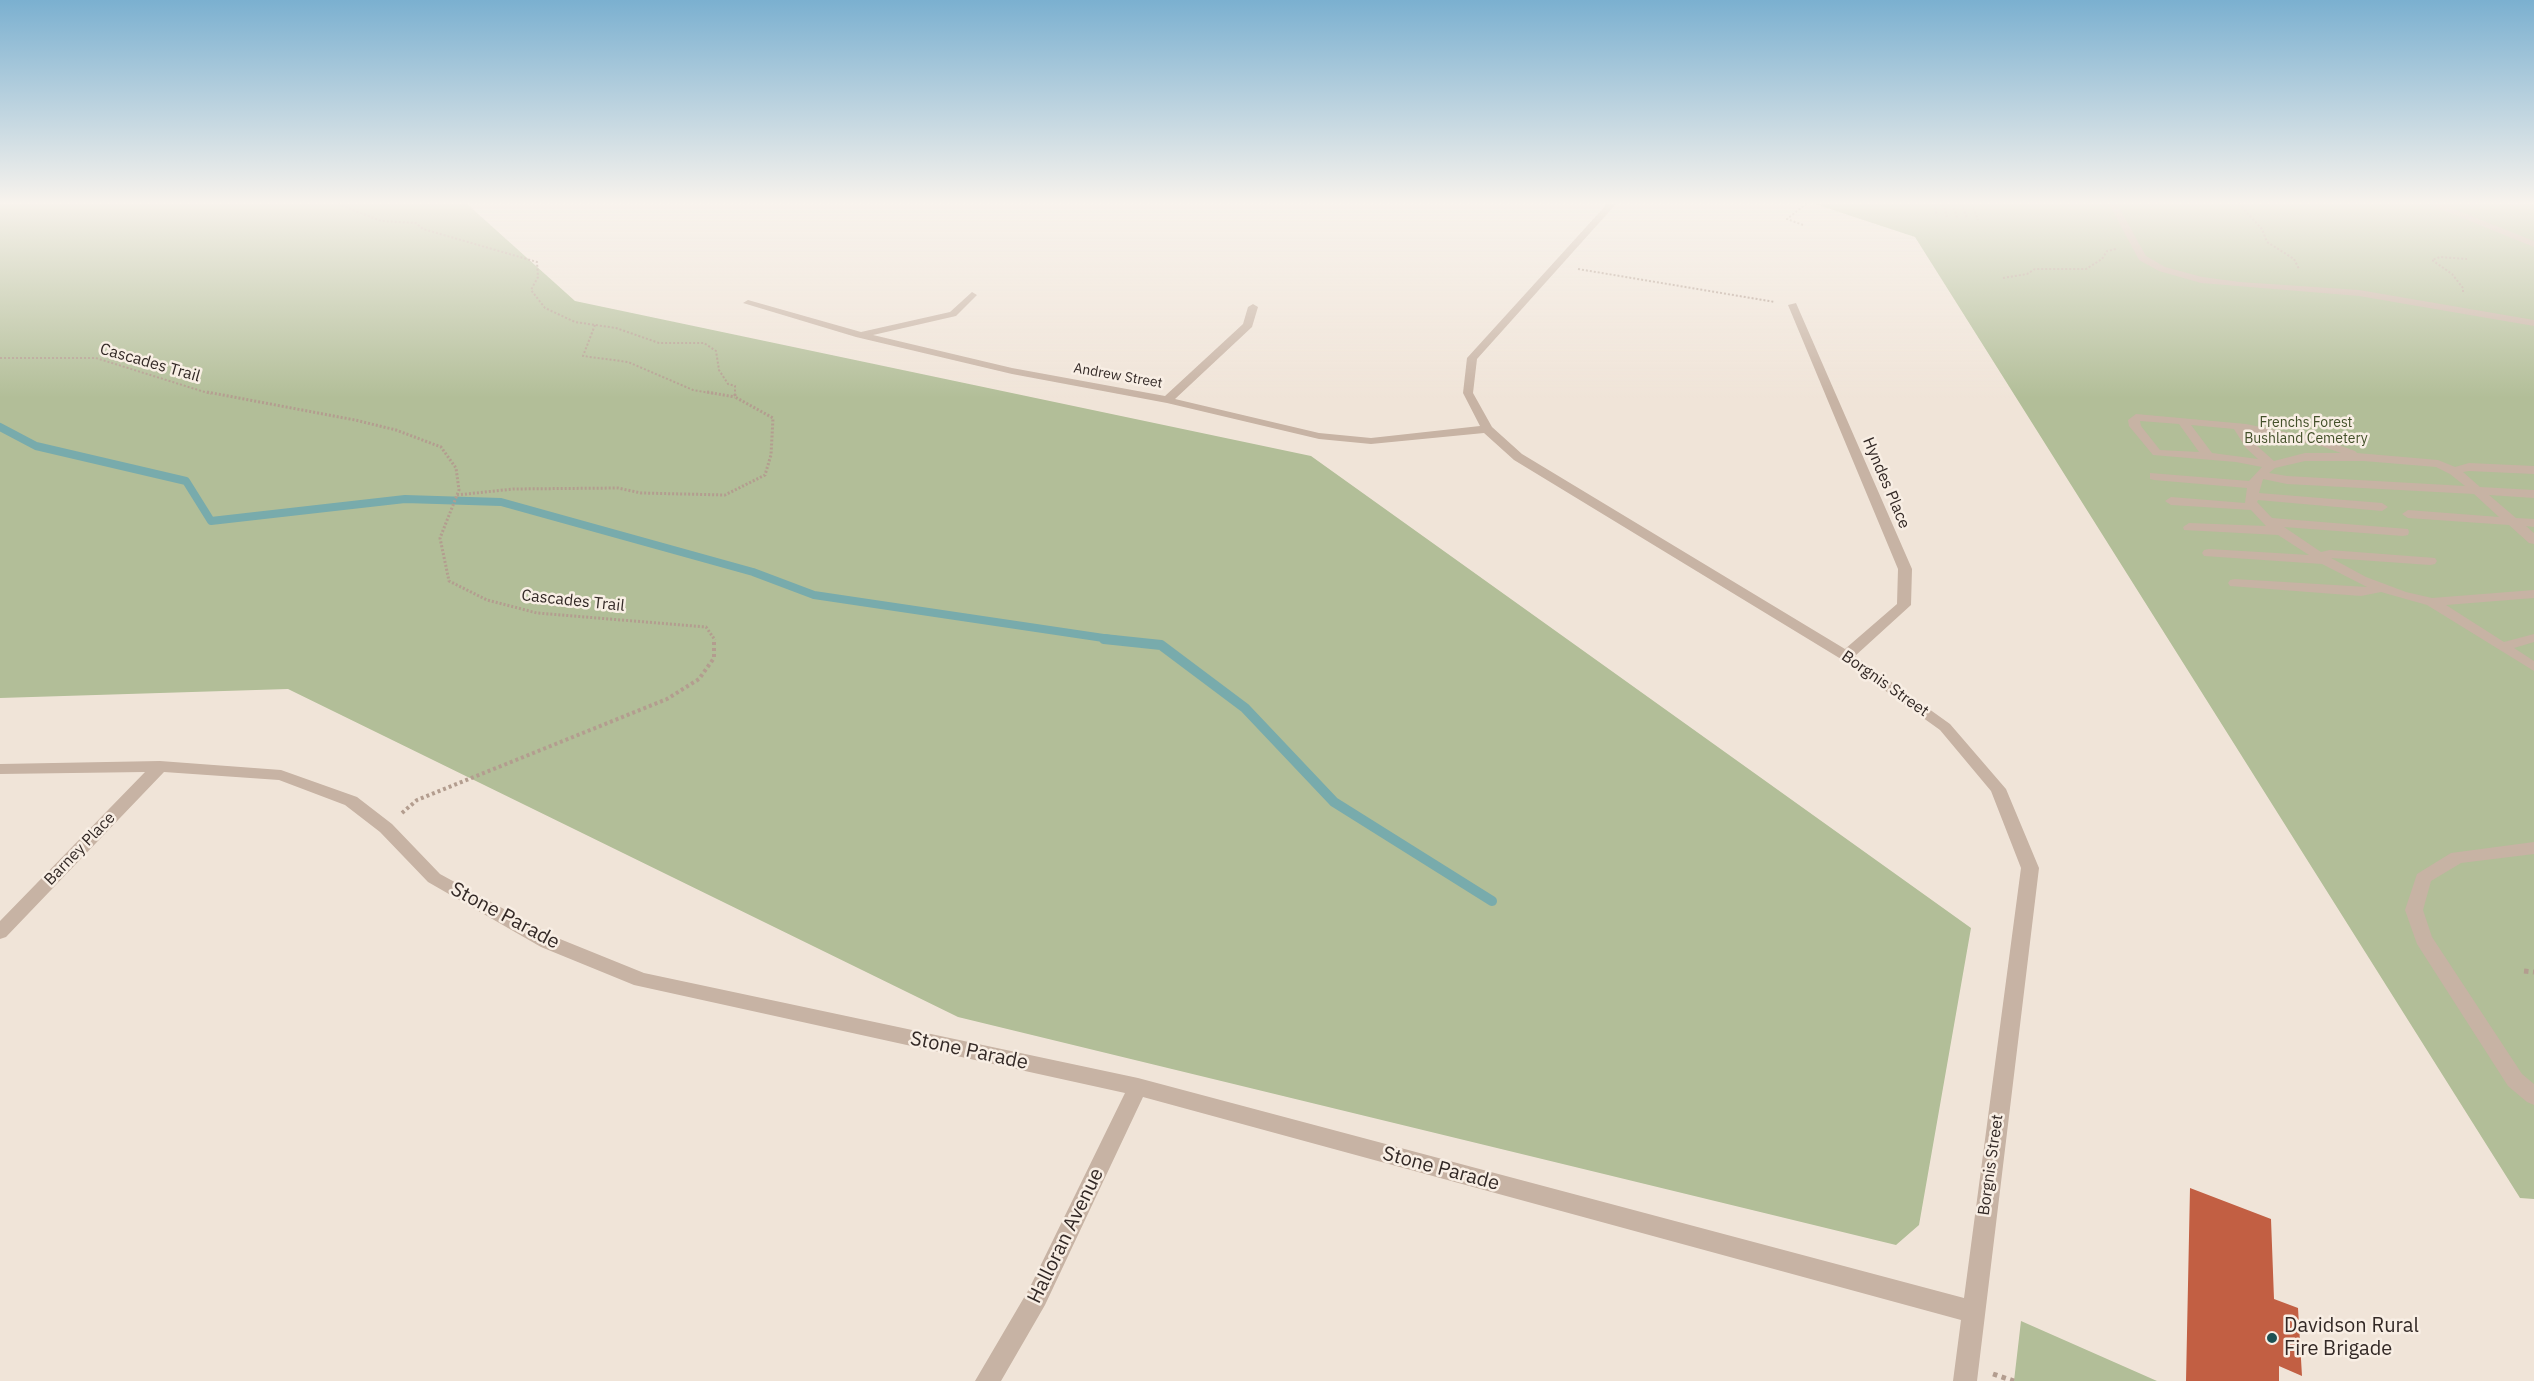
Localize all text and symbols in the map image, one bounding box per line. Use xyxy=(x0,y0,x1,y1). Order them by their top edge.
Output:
street label: Cascades Trail xyxy=(98,339,202,387)
street label: Andrew Street xyxy=(1072,360,1164,392)
park label: Frenchs Forest Bushland Cemetery xyxy=(2244,415,2368,448)
street label: Hyndes Place xyxy=(1858,434,1914,532)
street label: Cascades Trail xyxy=(520,586,626,616)
street label: Borgnis Street xyxy=(1838,647,1932,721)
street label: Barney Place xyxy=(41,809,119,889)
street label: Stone Parade xyxy=(446,877,564,955)
street label: Stone Parade xyxy=(908,1027,1030,1075)
street label: Borgnis Street xyxy=(1974,1113,2008,1217)
street label: Stone Parade xyxy=(1380,1142,1502,1196)
street label: Halloran Avenue xyxy=(1023,1164,1109,1308)
place label: Davidson Rural Fire Brigade xyxy=(2284,1314,2419,1361)
marker: Davidson Rural Fire Brigade xyxy=(2265,1331,2279,1345)

